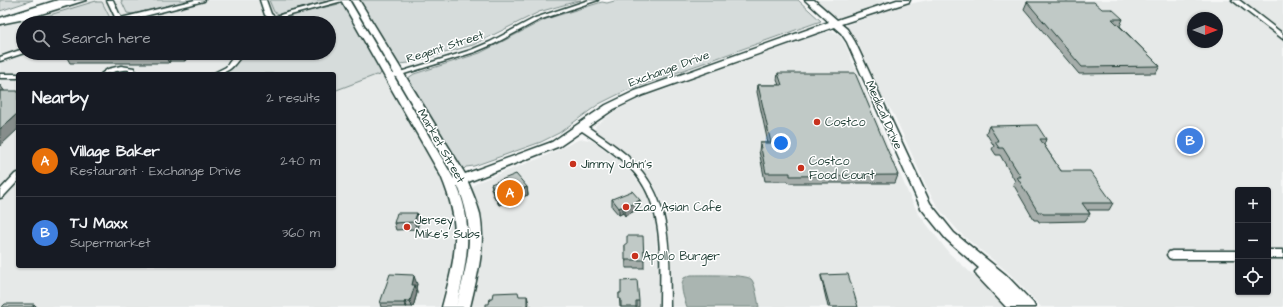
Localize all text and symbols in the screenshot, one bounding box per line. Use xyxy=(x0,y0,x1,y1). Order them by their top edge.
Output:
north arrow xyxy=(1187,12,1223,48)
search box xyxy=(16,16,336,60)
street label: Regent Street xyxy=(404,26,486,68)
icon: search xyxy=(30,27,52,49)
text: Search here xyxy=(62,28,151,49)
street label: Exchange Drive xyxy=(626,46,713,92)
street label: Medical Drive xyxy=(861,78,907,153)
text: Nearby xyxy=(32,86,89,110)
text: 2 results xyxy=(266,89,320,107)
street label: Market Street xyxy=(413,106,469,186)
place label: Costco xyxy=(825,114,866,131)
marker: Costco xyxy=(812,117,822,127)
pin: B xyxy=(1177,126,1203,156)
your location xyxy=(771,133,791,153)
text: Village Baker xyxy=(70,141,160,162)
text: A xyxy=(41,152,49,170)
text: 240 m xyxy=(280,152,320,170)
place label: Costco Food Court xyxy=(809,153,875,184)
place label: Jimmy John's xyxy=(581,156,652,174)
marker: Jimmy John's xyxy=(568,159,578,169)
text: Restaurant · Exchange Drive xyxy=(70,162,241,180)
marker: Costco Food Court xyxy=(796,163,806,173)
pin: A xyxy=(497,178,523,208)
map controls xyxy=(1235,187,1271,295)
button: + xyxy=(1235,187,1271,223)
place label: Zao Asian Cafe xyxy=(634,199,722,216)
marker: Zao Asian Cafe xyxy=(621,202,631,212)
place label: Jersey Mike's Subs xyxy=(415,212,480,243)
text: TJ Maxx xyxy=(70,213,127,234)
marker: Jersey Mike's Subs xyxy=(402,222,412,232)
button: − xyxy=(1235,223,1271,259)
text: B xyxy=(40,224,50,242)
text: 360 m xyxy=(282,224,320,242)
text: Supermarket xyxy=(70,234,151,252)
place label: Apollo Burger xyxy=(643,248,720,266)
marker: Apollo Burger xyxy=(630,251,640,261)
button: locate xyxy=(1235,259,1271,295)

